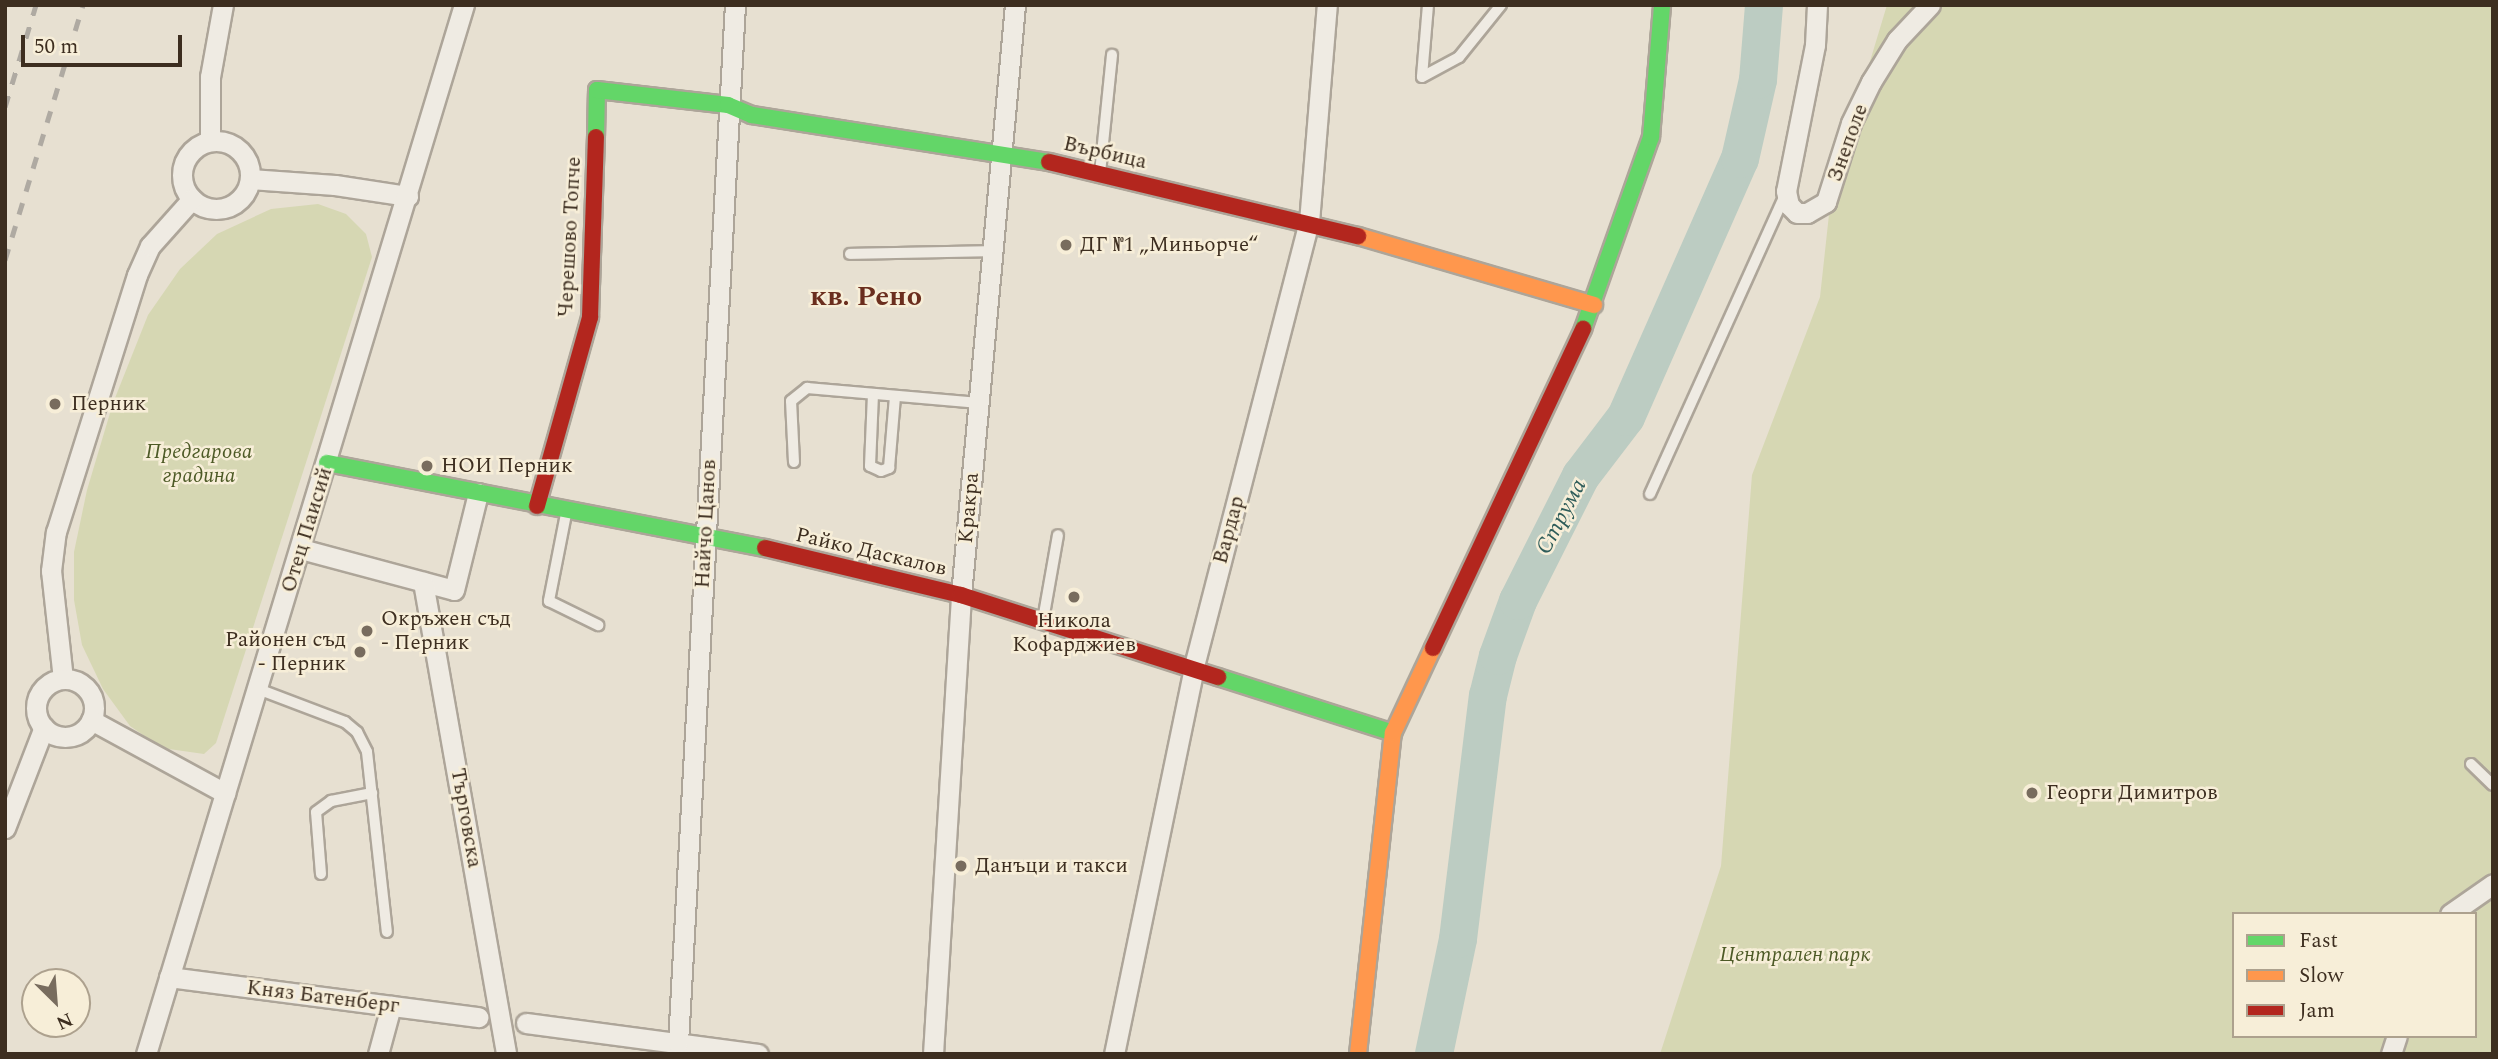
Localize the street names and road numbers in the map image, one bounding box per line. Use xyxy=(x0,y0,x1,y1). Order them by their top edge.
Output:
street label: Знеполе xyxy=(1822,101,1874,185)
street label: Върбица xyxy=(1061,131,1149,175)
street label: Черешово Топче xyxy=(553,156,587,318)
street label: Найчо Цанов xyxy=(690,459,722,589)
street label: Отец Паисий xyxy=(276,464,338,596)
street label: Кракра xyxy=(953,471,985,545)
street label: Вардар xyxy=(1208,493,1250,567)
street label: Райко Даскалов xyxy=(793,522,949,582)
street label: Търговска xyxy=(445,766,487,870)
street label: Княз Батенберг xyxy=(245,975,401,1019)

